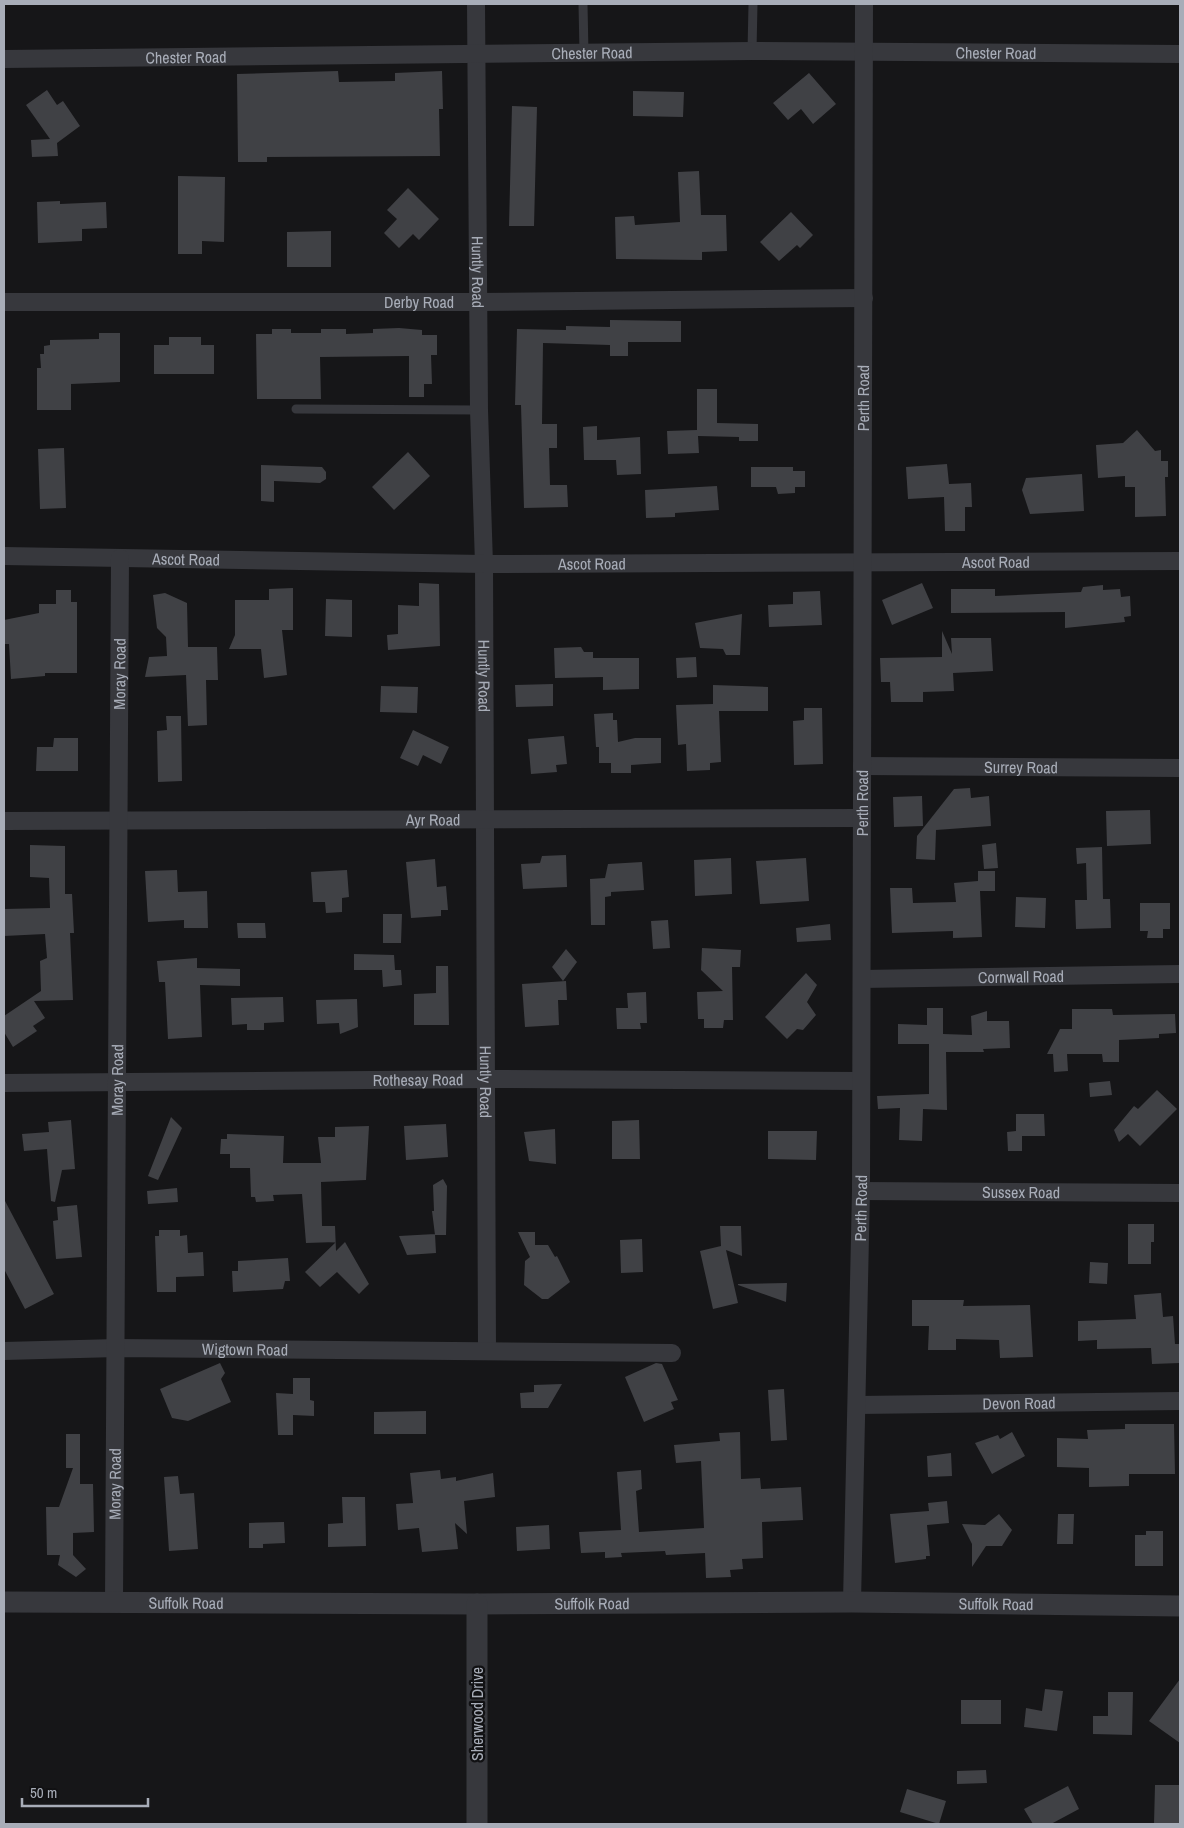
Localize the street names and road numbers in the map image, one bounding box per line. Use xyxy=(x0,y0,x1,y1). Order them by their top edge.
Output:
street label: Chester Road xyxy=(551,41,633,64)
street label: Chester Road xyxy=(955,41,1037,64)
street label: Chester Road xyxy=(145,46,227,68)
street label: Huntly Road xyxy=(467,236,489,308)
street label: Derby Road xyxy=(384,291,454,313)
street label: Perth Road xyxy=(852,365,874,431)
street label: Ascot Road xyxy=(151,547,220,571)
street label: Ascot Road xyxy=(961,551,1030,573)
street label: Ascot Road xyxy=(557,552,626,575)
street label: Moray Road xyxy=(108,638,131,710)
street label: Huntly Road xyxy=(473,640,496,712)
street label: Surrey Road xyxy=(984,756,1058,778)
street label: Perth Road xyxy=(851,770,873,836)
street label: Ayr Road xyxy=(405,808,460,831)
street label: Cornwall Road xyxy=(978,965,1064,988)
street label: Moray Road xyxy=(106,1044,128,1116)
street label: Huntly Road xyxy=(475,1046,497,1118)
street label: Rothesay Road xyxy=(373,1068,463,1091)
street label: Perth Road xyxy=(849,1175,872,1242)
street label: Sussex Road xyxy=(982,1181,1060,1203)
street label: Wigtown Road xyxy=(202,1338,288,1361)
street label: Devon Road xyxy=(982,1392,1056,1414)
street label: Moray Road xyxy=(103,1448,126,1520)
street label: Suffolk Road xyxy=(148,1592,224,1614)
street label: Suffolk Road xyxy=(554,1592,630,1615)
street label: Suffolk Road xyxy=(958,1592,1034,1615)
street label: Sherwood Drive xyxy=(466,1667,488,1761)

